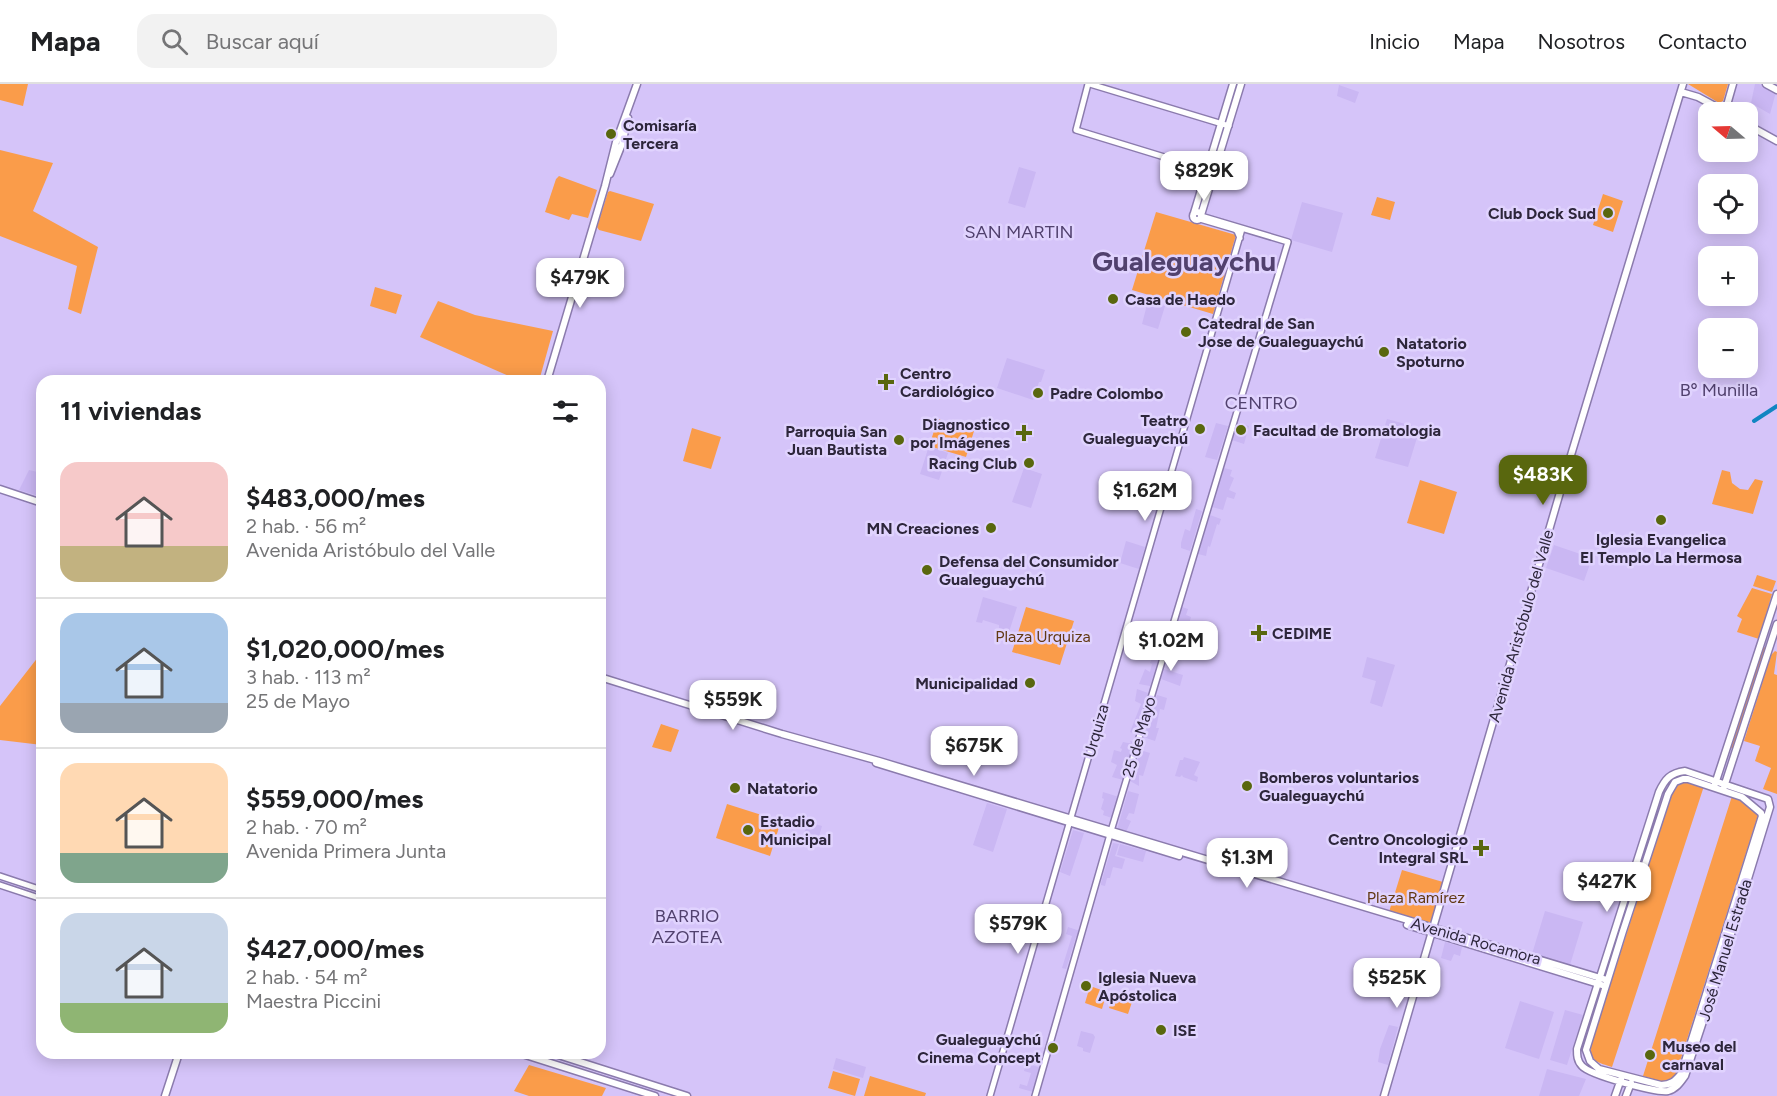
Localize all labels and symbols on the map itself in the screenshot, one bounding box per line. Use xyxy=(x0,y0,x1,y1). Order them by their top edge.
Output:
north arrow xyxy=(1698,102,1758,162)
place label: Comisaría Tercera xyxy=(623,116,697,153)
marker: Comisaría Tercera xyxy=(604,127,618,141)
pin: $829K xyxy=(1162,151,1246,202)
place label: Club Dock Sud xyxy=(1488,204,1596,223)
marker: Club Dock Sud xyxy=(1601,206,1615,220)
district label: SAN MARTIN xyxy=(965,221,1073,243)
district label: Gualeguaychu xyxy=(1092,244,1276,278)
pin: $479K xyxy=(538,258,622,309)
place label: Casa de Haedo xyxy=(1125,290,1235,309)
marker: Casa de Haedo xyxy=(1106,292,1120,306)
place label: Catedral de San Jose de Gualeguaychú xyxy=(1198,314,1364,351)
marker: Catedral de San Jose de Gualeguaychú xyxy=(1179,325,1193,339)
place label: Natatorio Spoturno xyxy=(1396,334,1467,371)
marker: Natatorio Spoturno xyxy=(1377,345,1391,359)
place label: Centro Cardiológico xyxy=(900,364,994,401)
marker: Centro Cardiológico xyxy=(877,373,895,391)
district label: Bº Munilla xyxy=(1680,379,1758,401)
place label: Padre Colombo xyxy=(1050,384,1163,403)
marker: Padre Colombo xyxy=(1031,386,1045,400)
district label: CENTRO xyxy=(1225,392,1297,414)
place label: Teatro Gualeguaychú xyxy=(1083,411,1188,448)
place label: Diagnostico por Imágenes xyxy=(910,415,1011,452)
place label: Facultad de Bromatologia xyxy=(1253,421,1441,440)
place label: Parroquia San Juan Bautista xyxy=(785,422,887,459)
marker: Teatro Gualeguaychú xyxy=(1193,422,1207,436)
marker: Facultad de Bromatologia xyxy=(1234,423,1248,437)
marker: Diagnostico por Imágenes xyxy=(1015,424,1033,442)
marker: Parroquia San Juan Bautista xyxy=(892,433,906,447)
place label: Racing Club xyxy=(929,454,1017,473)
pin: $483K xyxy=(1501,455,1585,506)
marker: Racing Club xyxy=(1022,456,1036,470)
pin: $1.62M xyxy=(1096,471,1194,522)
marker: Iglesia Evangelica El Templo La Hermosa xyxy=(1654,513,1668,527)
place label: MN Creaciones xyxy=(866,519,980,538)
marker: MN Creaciones xyxy=(984,521,998,535)
street label: Avenida Aristóbulo del Valle xyxy=(1484,527,1558,724)
place label: Iglesia Evangelica El Templo La Hermosa xyxy=(1580,530,1742,567)
place label: Defensa del Consumidor Gualeguaychú xyxy=(939,552,1119,589)
marker: Defensa del Consumidor Gualeguaychú xyxy=(920,563,934,577)
pin: $1.02M xyxy=(1122,621,1220,672)
marker: CEDIME xyxy=(1250,624,1268,642)
place label: CEDIME xyxy=(1272,624,1332,643)
park label: Plaza Urquiza xyxy=(995,627,1091,646)
place label: Municipalidad xyxy=(915,674,1018,693)
marker: Municipalidad xyxy=(1023,676,1037,690)
pin: $559K xyxy=(691,680,775,731)
street label: 25 de Mayo xyxy=(1118,694,1160,780)
street label: Urquiza xyxy=(1079,702,1113,760)
pin: $675K xyxy=(932,726,1016,777)
place label: Bomberos voluntarios Gualeguaychú xyxy=(1259,768,1419,805)
place label: Natatorio xyxy=(747,779,818,798)
marker: Bomberos voluntarios Gualeguaychú xyxy=(1240,779,1254,793)
marker: Natatorio xyxy=(728,781,742,795)
place label: Estadio Municipal xyxy=(760,812,831,849)
marker: Estadio Municipal xyxy=(741,823,755,837)
place label: Centro Oncologico Integral SRL xyxy=(1328,830,1468,867)
pin: $1.3M xyxy=(1205,838,1289,889)
marker: Centro Oncologico Integral SRL xyxy=(1472,839,1490,857)
pin: $427K xyxy=(1565,862,1649,913)
street label: José Manuel Estrada xyxy=(1694,877,1756,1023)
park label: Plaza Ramírez xyxy=(1367,888,1465,907)
pin: $579K xyxy=(976,904,1060,955)
district label: BARRIO AZOTEA xyxy=(652,905,722,948)
street label: Avenida Rocamora xyxy=(1409,913,1543,969)
pin: $525K xyxy=(1355,958,1439,1009)
place label: Iglesia Nueva Apóstolica xyxy=(1098,968,1196,1005)
marker: Iglesia Nueva Apóstolica xyxy=(1079,979,1093,993)
place label: ISE xyxy=(1173,1021,1197,1040)
marker: ISE xyxy=(1154,1023,1168,1037)
place label: Gualeguaychú Cinema Concept xyxy=(917,1030,1041,1067)
place label: Museo del carnaval xyxy=(1662,1037,1737,1074)
marker: Gualeguaychú Cinema Concept xyxy=(1046,1041,1060,1055)
marker: Museo del carnaval xyxy=(1643,1048,1657,1062)

